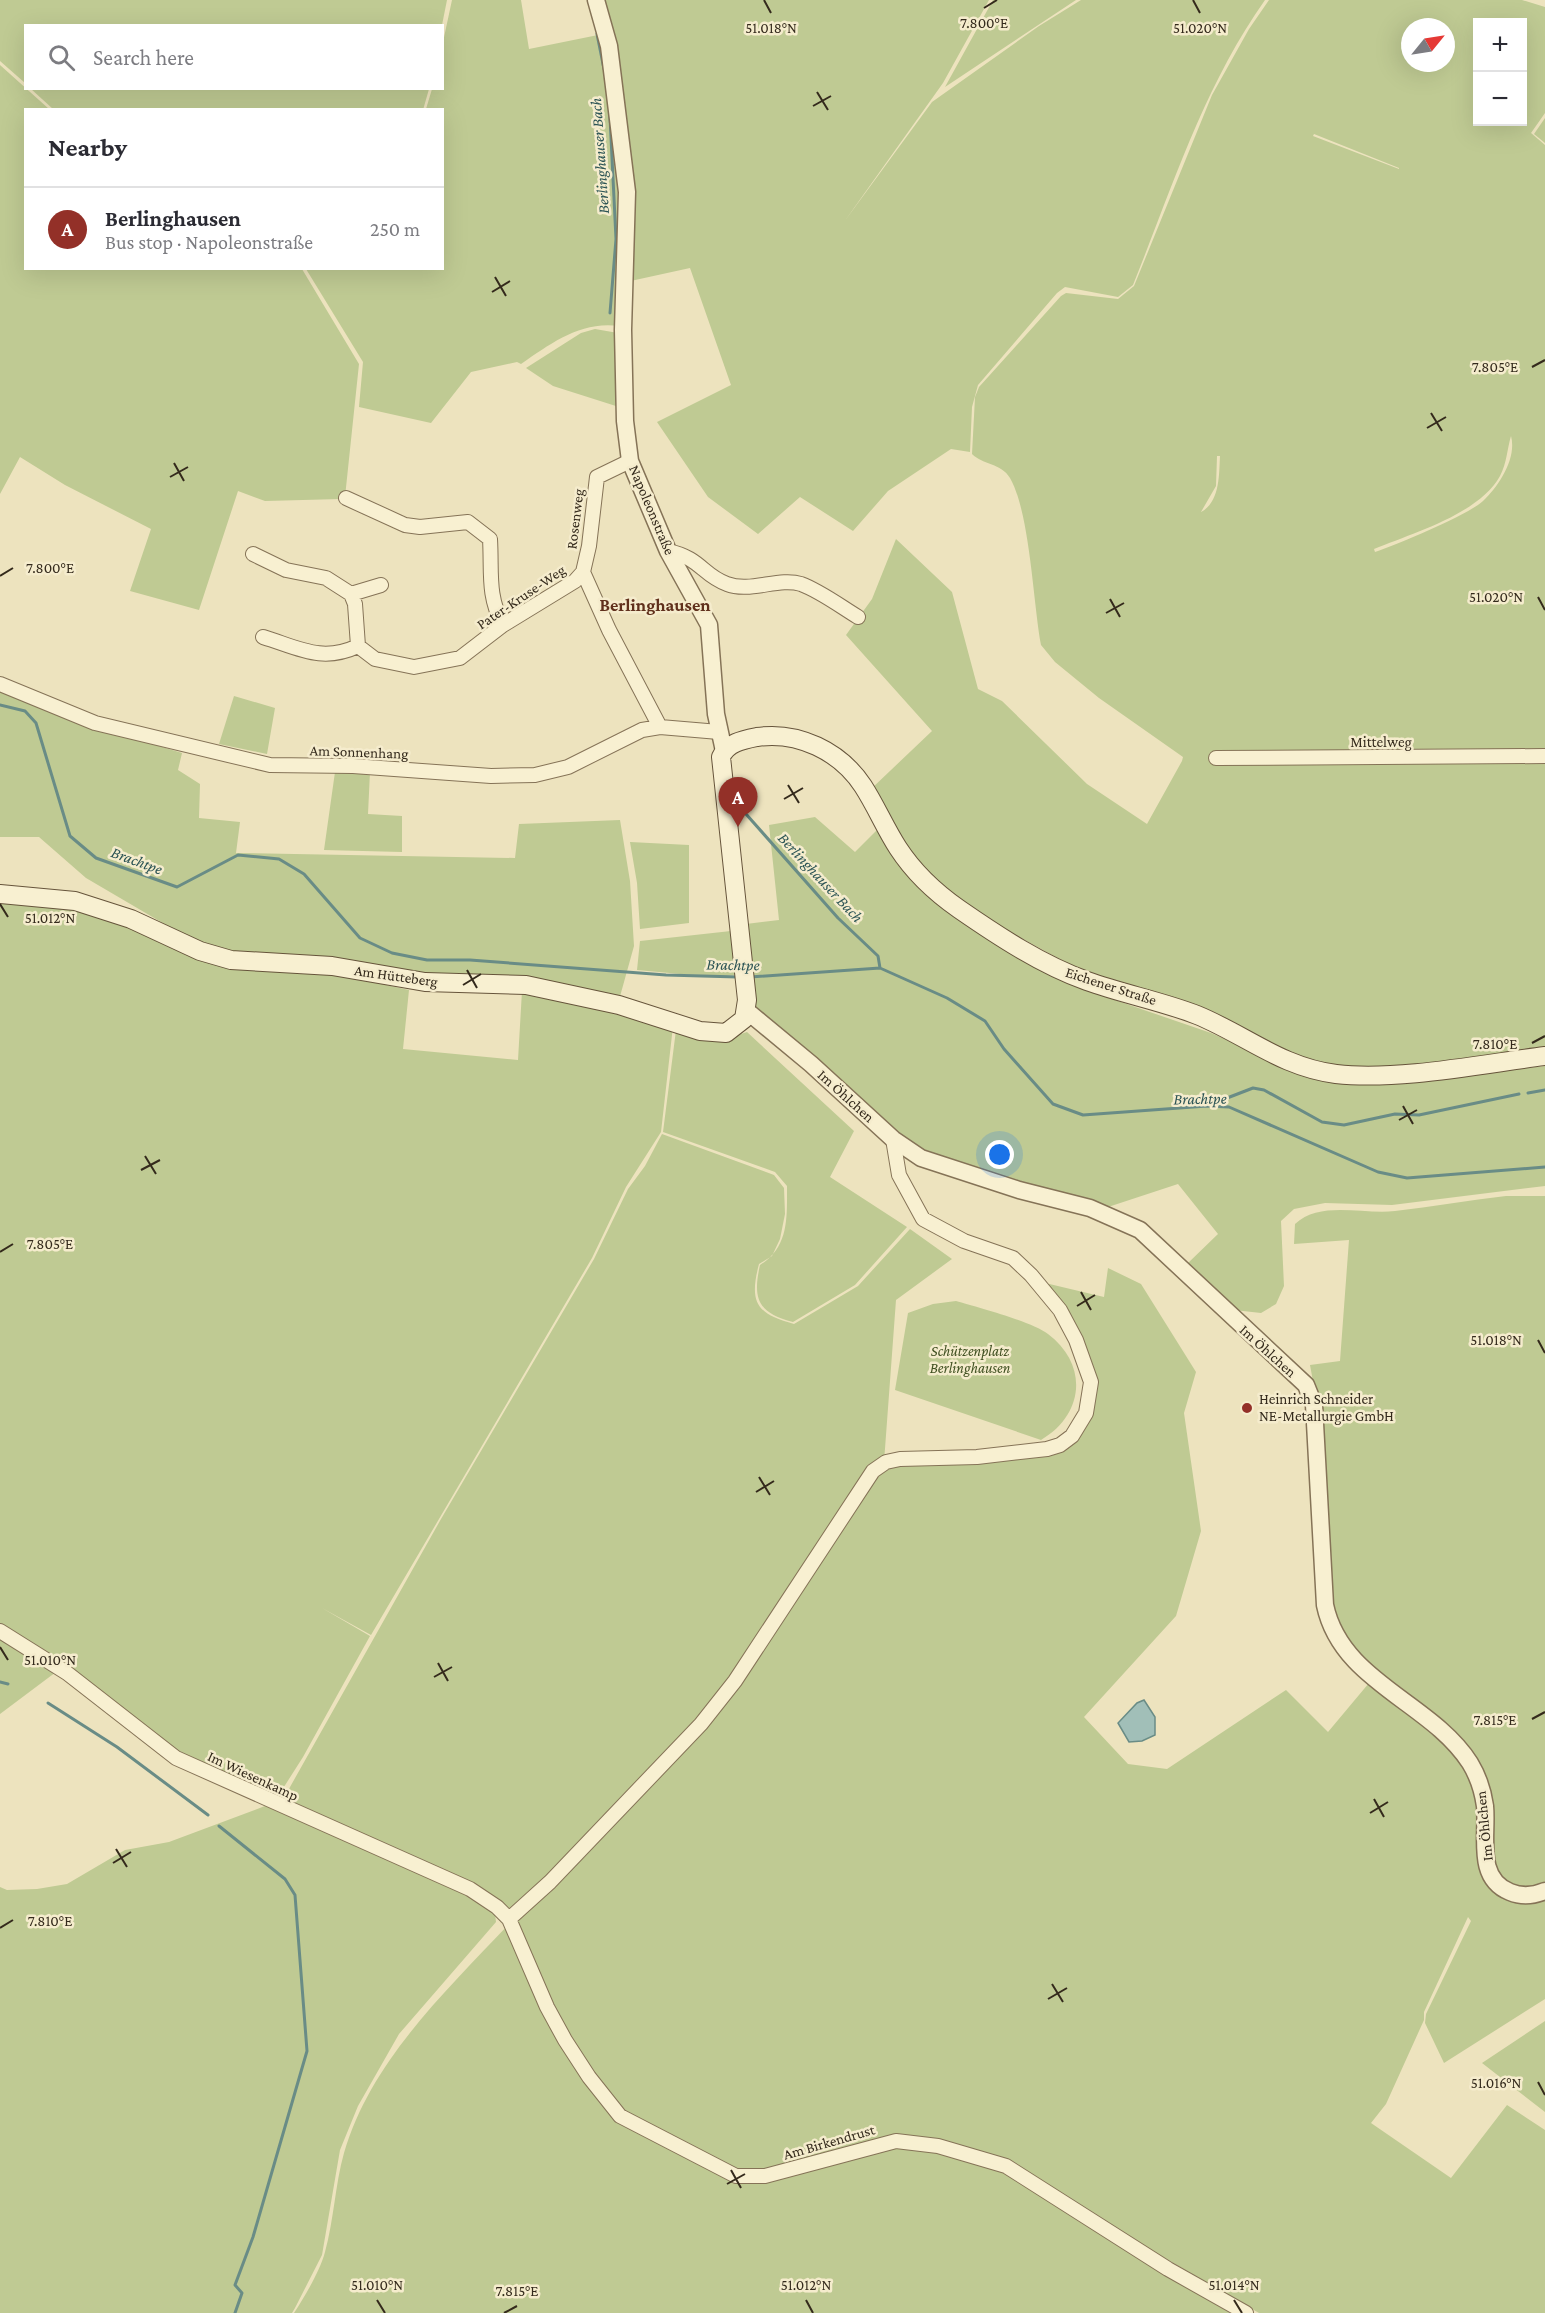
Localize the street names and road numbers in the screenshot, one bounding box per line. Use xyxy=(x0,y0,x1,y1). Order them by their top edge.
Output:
street label: Napoleonstraße xyxy=(625,463,678,558)
street label: Rosenweg xyxy=(563,488,588,550)
street label: Pater-Kruse-Weg xyxy=(474,562,569,633)
street label: Mittelweg xyxy=(1350,734,1412,751)
street label: Am Sonnenhang xyxy=(309,742,409,763)
street label: Am Hütteberg xyxy=(353,962,439,991)
street label: Eichener Straße xyxy=(1064,964,1159,1008)
street label: Im Öhlchen xyxy=(815,1067,877,1125)
street label: Im Öhlchen xyxy=(1237,1322,1299,1380)
street label: Im Wiesenkamp xyxy=(205,1748,301,1805)
street label: Im Öhlchen xyxy=(1472,1790,1496,1862)
street label: Am Birkendrust xyxy=(781,2121,878,2163)

